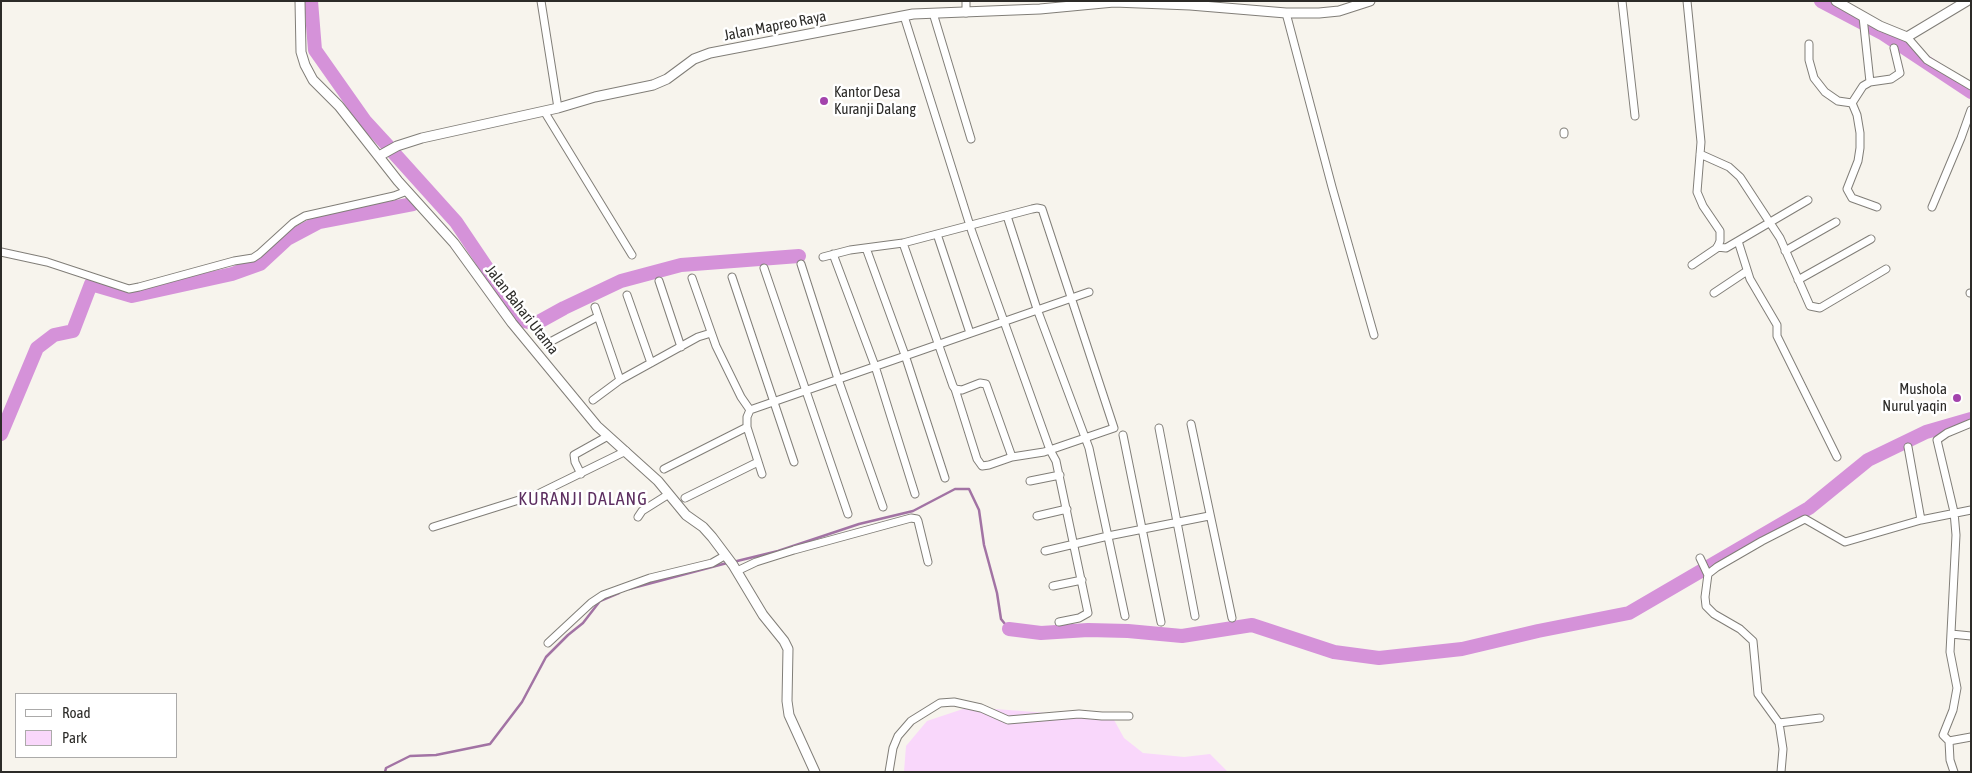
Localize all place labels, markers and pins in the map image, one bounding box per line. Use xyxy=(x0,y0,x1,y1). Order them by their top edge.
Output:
place label: Kantor Desa Kuranji Dalang xyxy=(834,83,916,118)
marker: Kantor Desa Kuranji Dalang xyxy=(818,95,830,107)
place label: Mushola Nurul yaqin xyxy=(1882,380,1947,415)
marker: Mushola Nurul yaqin xyxy=(1951,392,1963,404)

